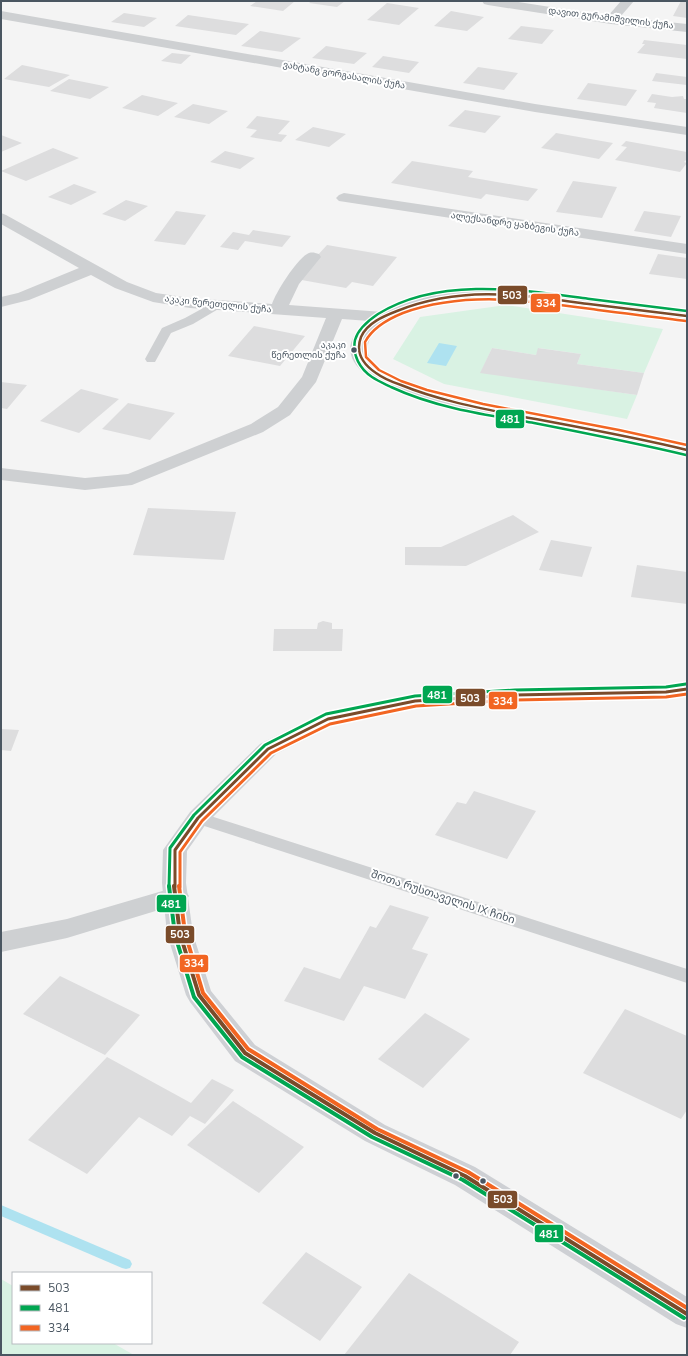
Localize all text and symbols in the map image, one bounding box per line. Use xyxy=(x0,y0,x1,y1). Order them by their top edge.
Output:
street label: დავით გურამიშვილის ქუჩა xyxy=(548,4,674,32)
street label: ვახტანგ გორგასალის ქუჩა xyxy=(282,58,406,92)
street label: ალექსანდრე ყაზბეგის ქუჩა xyxy=(450,209,580,239)
line badge: 503 xyxy=(497,285,528,305)
text: 503 xyxy=(502,288,522,303)
street label: აკაკი წერეთელის ქუჩა xyxy=(164,292,272,316)
line badge: 334 xyxy=(530,293,561,313)
text: 334 xyxy=(536,296,556,311)
place label: აკაკი წერეთლის ქუჩა xyxy=(271,339,346,361)
marker: აკაკი წერეთლის ქუჩა xyxy=(349,345,359,355)
line badge: 481 xyxy=(495,409,525,429)
text: 481 xyxy=(500,412,520,427)
line badge: 481 xyxy=(422,685,453,704)
text: 481 xyxy=(427,688,447,703)
line badge: 503 xyxy=(455,688,486,707)
text: 503 xyxy=(460,691,480,706)
line badge: 334 xyxy=(488,691,518,710)
text: 334 xyxy=(493,694,513,709)
street label: შოთა რუსთაველის IX ჩიხი xyxy=(369,867,517,927)
line badge: 481 xyxy=(156,894,187,913)
text: 481 xyxy=(161,897,181,912)
line badge: 503 xyxy=(165,925,195,944)
text: 503 xyxy=(170,927,190,942)
line badge: 334 xyxy=(179,954,209,973)
text: 334 xyxy=(184,956,204,971)
unlabelled marker xyxy=(451,1171,461,1181)
unlabelled marker xyxy=(478,1176,488,1186)
line badge: 503 xyxy=(487,1190,518,1209)
text: 503 xyxy=(493,1192,513,1207)
line badge: 481 xyxy=(534,1224,564,1243)
text: 481 xyxy=(539,1227,559,1242)
legend xyxy=(12,1272,152,1344)
text: 503 xyxy=(48,1280,70,1296)
text: 481 xyxy=(48,1300,70,1316)
text: 334 xyxy=(48,1320,70,1336)

